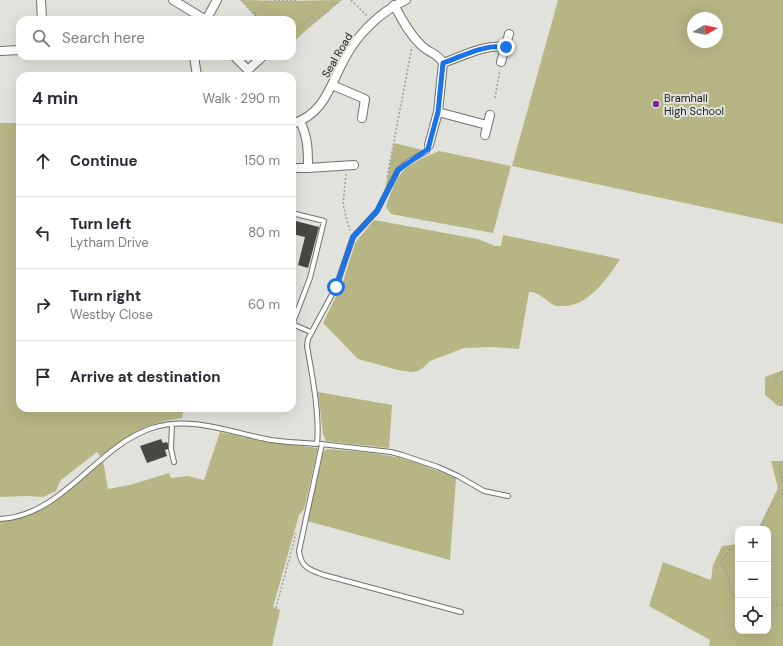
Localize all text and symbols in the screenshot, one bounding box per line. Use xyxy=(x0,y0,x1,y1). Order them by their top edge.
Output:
north arrow xyxy=(687,12,723,48)
search box xyxy=(16,16,296,60)
icon: search xyxy=(30,27,52,49)
text: Search here xyxy=(62,28,145,48)
street label: Seal Road xyxy=(319,30,356,80)
route end xyxy=(497,38,515,56)
text: 4 min xyxy=(32,87,78,109)
text: Walk · 290 m xyxy=(203,90,280,107)
place label: Bramhall High School xyxy=(664,91,724,118)
marker: Bramhall High School xyxy=(651,99,661,109)
icon: ahead xyxy=(32,150,54,172)
text: Continue xyxy=(70,151,138,171)
text: 150 m xyxy=(244,152,280,169)
text: Turn left xyxy=(70,214,131,234)
icon: left xyxy=(32,222,54,244)
text: 80 m xyxy=(248,224,280,241)
text: Lytham Drive xyxy=(70,234,149,251)
route start xyxy=(327,278,345,296)
text: Turn right xyxy=(70,286,141,306)
icon: right xyxy=(32,294,54,316)
text: 60 m xyxy=(248,296,280,313)
text: Westby Close xyxy=(70,306,153,323)
icon: arrive xyxy=(32,366,54,388)
text: Arrive at destination xyxy=(70,367,221,387)
map controls xyxy=(735,526,771,634)
button: + xyxy=(735,526,771,562)
button: − xyxy=(735,562,771,598)
button: locate xyxy=(735,598,771,634)

